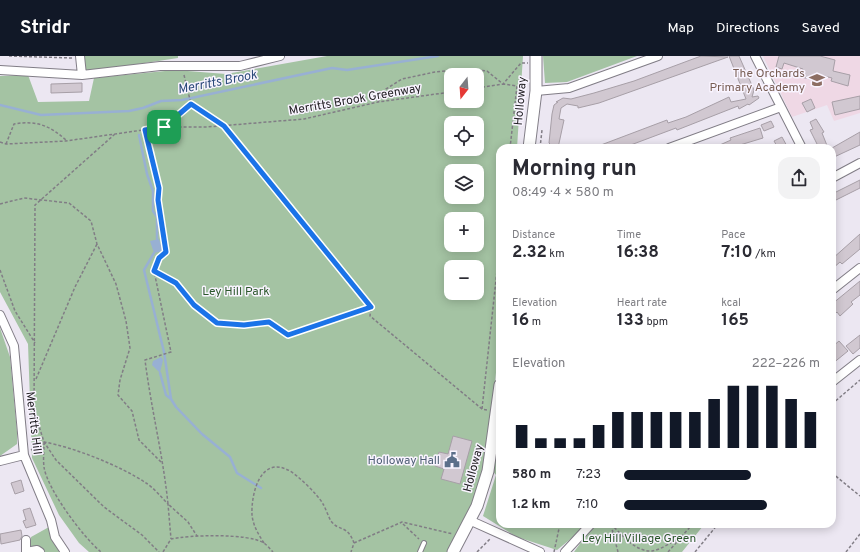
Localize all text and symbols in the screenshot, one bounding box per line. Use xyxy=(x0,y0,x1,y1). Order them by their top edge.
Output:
text: Stridr xyxy=(20,16,70,40)
text: Map xyxy=(668,20,694,37)
text: Directions xyxy=(716,20,780,37)
text: Saved xyxy=(802,20,840,37)
place label: The Orchards Primary Academy xyxy=(709,66,805,96)
water label: Merritts Brook xyxy=(176,67,259,98)
north arrow xyxy=(444,68,484,108)
map controls xyxy=(444,68,484,300)
school or university icon: The Orchards Primary Academy xyxy=(808,71,826,89)
street label: Holloway xyxy=(511,76,531,126)
street label: Merritts Brook Greenway xyxy=(288,80,423,120)
pin xyxy=(147,110,181,144)
icon: arrive xyxy=(153,116,175,138)
button: locate xyxy=(444,116,484,156)
text: Morning run xyxy=(512,156,637,183)
button: share xyxy=(778,157,820,199)
button: layers xyxy=(444,164,484,204)
text: 08:49 · 4 × 580 m xyxy=(512,185,614,201)
button: + xyxy=(444,212,484,252)
text: Distance xyxy=(512,228,555,242)
text: Time xyxy=(617,228,641,242)
text: Pace xyxy=(721,228,746,242)
text: 2.32 xyxy=(512,242,547,264)
text: 16:38 xyxy=(617,242,659,264)
text: 7:10 xyxy=(721,242,753,264)
text: km xyxy=(547,247,565,261)
text: /km xyxy=(753,247,776,261)
button: − xyxy=(444,260,484,300)
park label: Ley Hill Park xyxy=(202,284,270,300)
text: Elevation xyxy=(512,296,557,310)
text: Heart rate xyxy=(617,296,667,310)
text: kcal xyxy=(721,296,741,310)
text: 16 xyxy=(512,310,529,332)
text: 133 xyxy=(617,310,644,332)
text: 165 xyxy=(721,310,749,332)
text: m xyxy=(529,315,541,329)
text: bpm xyxy=(644,315,668,329)
text: Elevation xyxy=(512,356,565,372)
text: 222–226 m xyxy=(752,356,820,372)
street label: Merritts Hill xyxy=(21,391,45,456)
street label: Holloway xyxy=(460,442,488,494)
public building icon: Holloway Hall xyxy=(443,451,461,469)
place label: Holloway Hall xyxy=(367,453,440,469)
text: 580 m xyxy=(512,467,551,483)
text: 7:23 xyxy=(576,467,601,483)
text: 1.2 km xyxy=(512,497,550,513)
text: 7:10 xyxy=(576,497,598,513)
park label: Ley Hill Village Green xyxy=(582,531,696,547)

